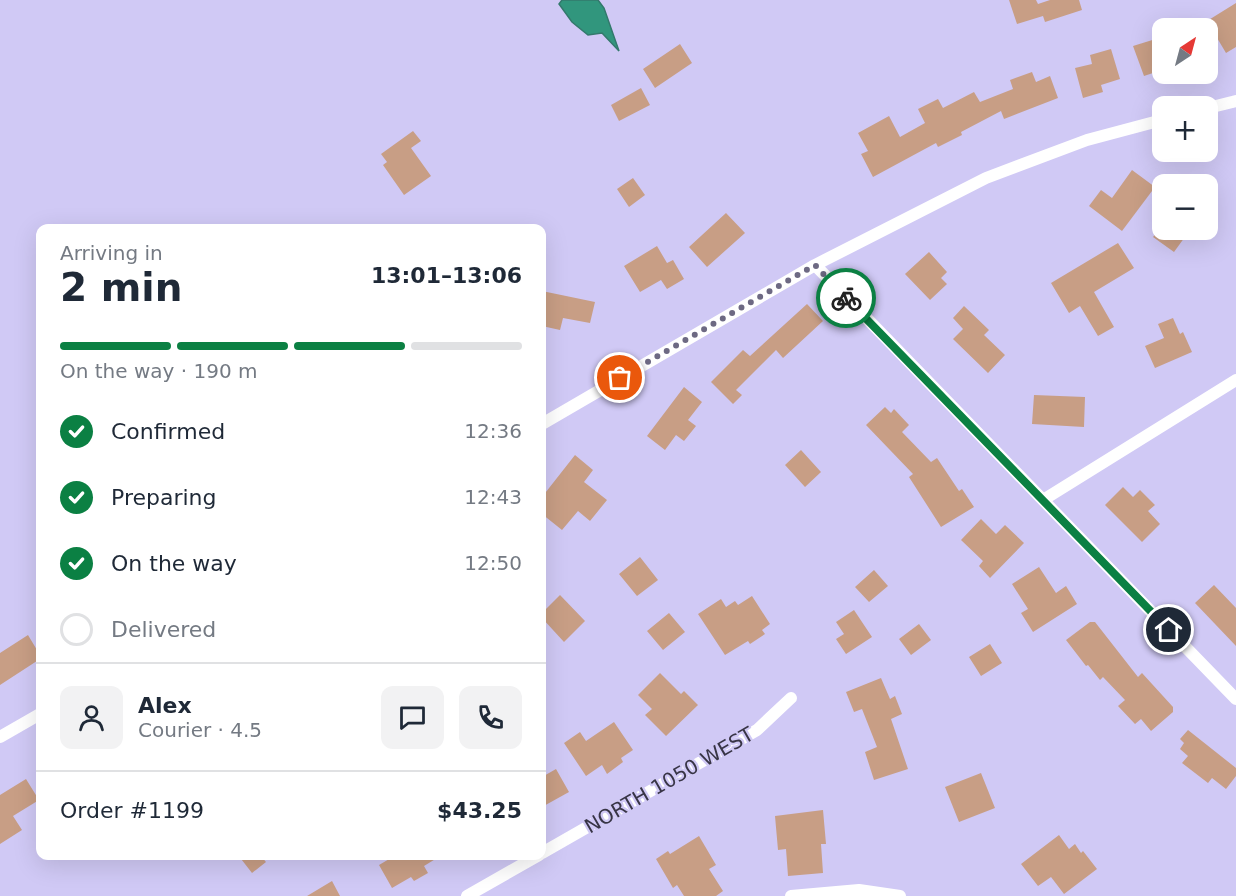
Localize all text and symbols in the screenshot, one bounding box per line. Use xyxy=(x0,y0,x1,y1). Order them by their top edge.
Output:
north arrow xyxy=(1152,18,1218,84)
map controls xyxy=(1152,18,1218,240)
button: + xyxy=(1152,96,1218,162)
button: − xyxy=(1152,174,1218,240)
text: Arriving in xyxy=(60,241,163,265)
text: 13:01–13:06 xyxy=(371,263,522,288)
text: 2 min xyxy=(60,265,182,310)
courier xyxy=(816,268,876,328)
icon: bike xyxy=(830,282,863,315)
pin xyxy=(594,352,645,403)
text: On the way · 190 m xyxy=(60,359,258,383)
icon: bag xyxy=(603,361,636,394)
icon: check xyxy=(60,415,93,448)
text: Confirmed xyxy=(111,419,225,444)
text: 12:36 xyxy=(464,419,522,443)
icon: check xyxy=(60,481,93,514)
text: Preparing xyxy=(111,485,217,510)
text: 12:43 xyxy=(464,485,522,509)
icon: check xyxy=(60,547,93,580)
text: On the way xyxy=(111,551,237,576)
text: 12:50 xyxy=(464,551,522,575)
pin xyxy=(1143,604,1194,655)
icon: home xyxy=(1152,613,1185,646)
text: Delivered xyxy=(111,617,216,642)
button: person xyxy=(60,686,123,749)
button: chat xyxy=(381,686,444,749)
button: phone xyxy=(459,686,522,749)
text: Alex xyxy=(138,693,192,718)
text: Courier · 4.5 xyxy=(138,718,262,742)
street label: NORTH 1050 WEST xyxy=(580,721,759,838)
text: Order #1199 xyxy=(60,798,204,823)
text: $43.25 xyxy=(437,798,522,823)

